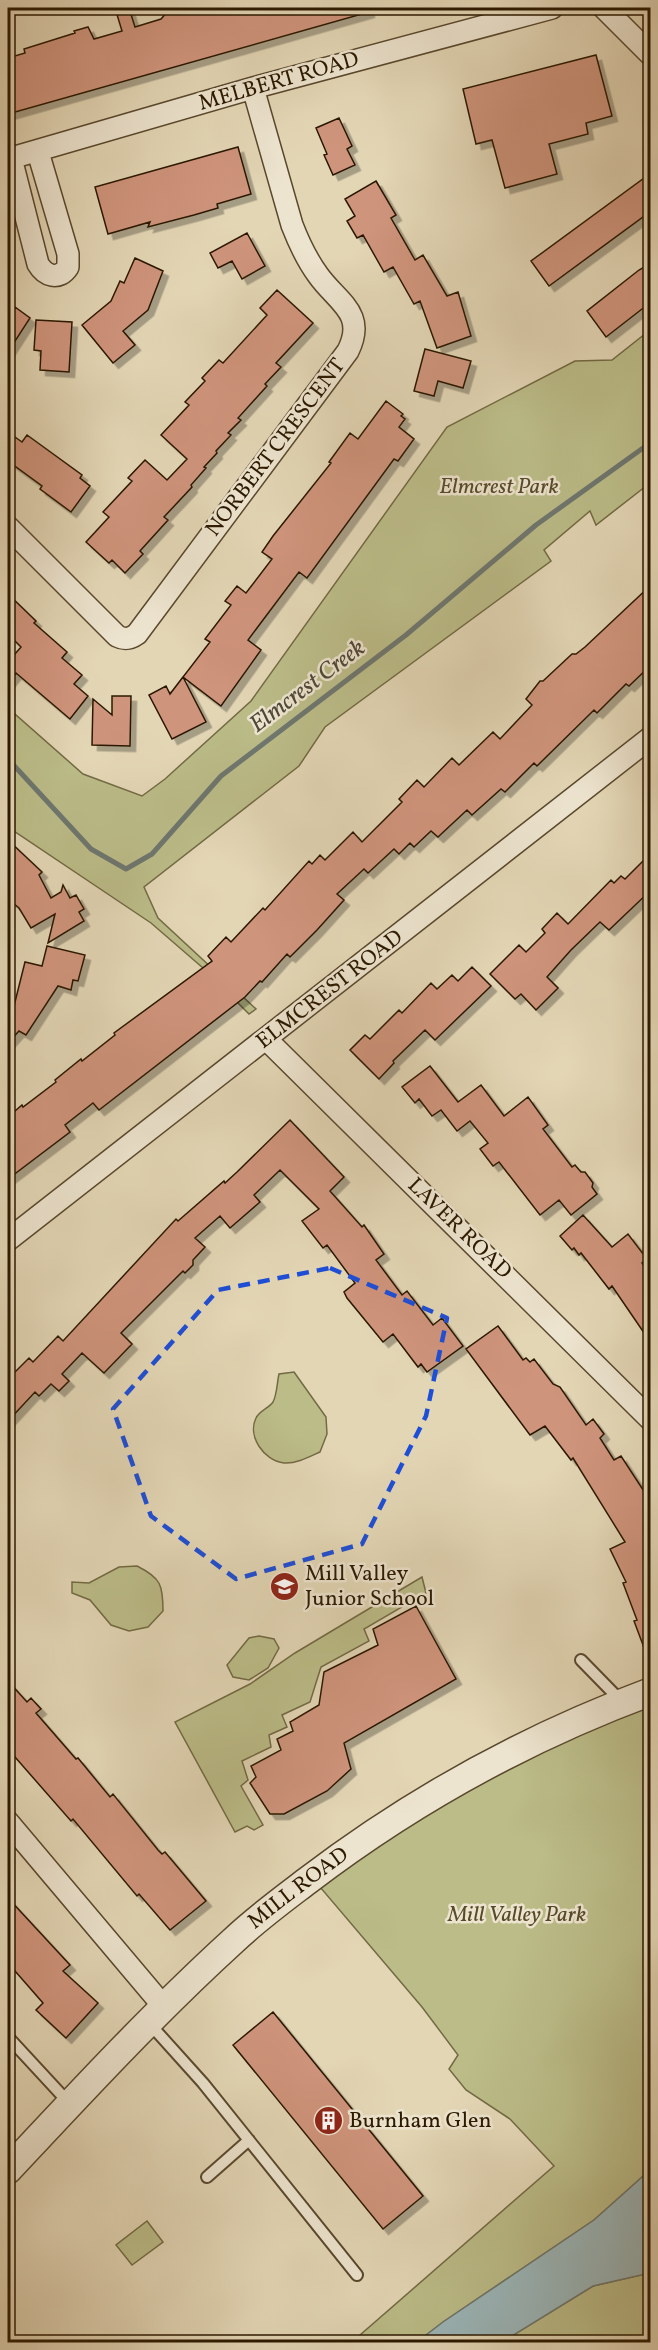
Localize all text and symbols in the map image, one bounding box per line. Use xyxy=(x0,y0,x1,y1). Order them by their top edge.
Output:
street label: MELBERT ROAD xyxy=(195,44,363,120)
street label: NORBERT CRESCENT xyxy=(199,352,353,544)
park label: Elmcrest Park xyxy=(439,472,559,503)
water label: Elmcrest Creek xyxy=(243,632,373,742)
street label: ELMCREST ROAD xyxy=(250,923,410,1057)
street label: LAVER ROAD xyxy=(400,1171,518,1287)
place label: Mill Valley Junior School xyxy=(305,1559,434,1615)
school or university icon: Mill Valley Junior School xyxy=(268,1571,300,1603)
street label: MILL ROAD xyxy=(241,1840,355,1937)
park label: Mill Valley Park xyxy=(447,1900,586,1931)
building icon: Burnham Glen xyxy=(312,2105,344,2137)
place label: Burnham Glen xyxy=(349,2106,492,2137)

